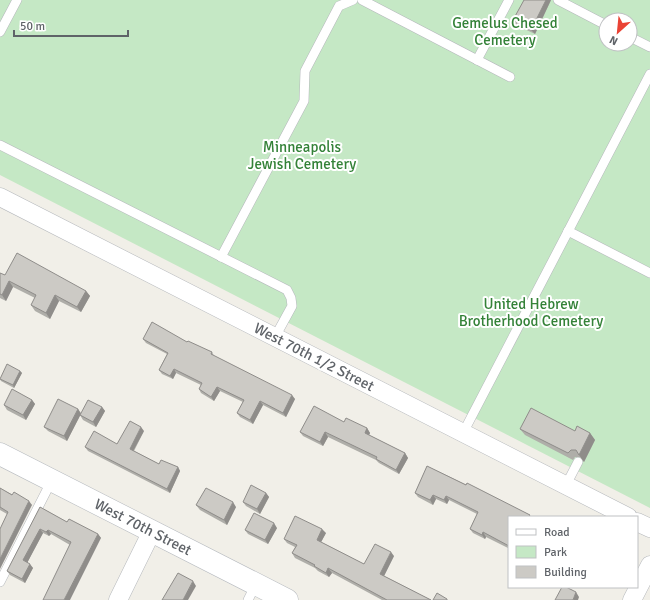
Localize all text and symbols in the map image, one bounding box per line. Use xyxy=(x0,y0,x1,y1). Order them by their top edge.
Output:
scale bar xyxy=(14,12,128,38)
north arrow xyxy=(598,12,638,52)
park label: Gemelus Chesed Cemetery xyxy=(452,14,558,49)
text: 50 m xyxy=(20,19,45,34)
text: N xyxy=(607,33,620,48)
park label: Minneapolis Jewish Cemetery xyxy=(248,138,356,173)
park label: United Hebrew Brotherhood Cemetery xyxy=(459,295,603,330)
street label: West 70th 1/2 Street xyxy=(251,319,377,395)
street label: West 70th Street xyxy=(91,495,195,559)
legend xyxy=(508,516,638,588)
text: Road xyxy=(544,525,570,540)
text: Park xyxy=(544,545,567,560)
text: Building xyxy=(544,565,587,580)

